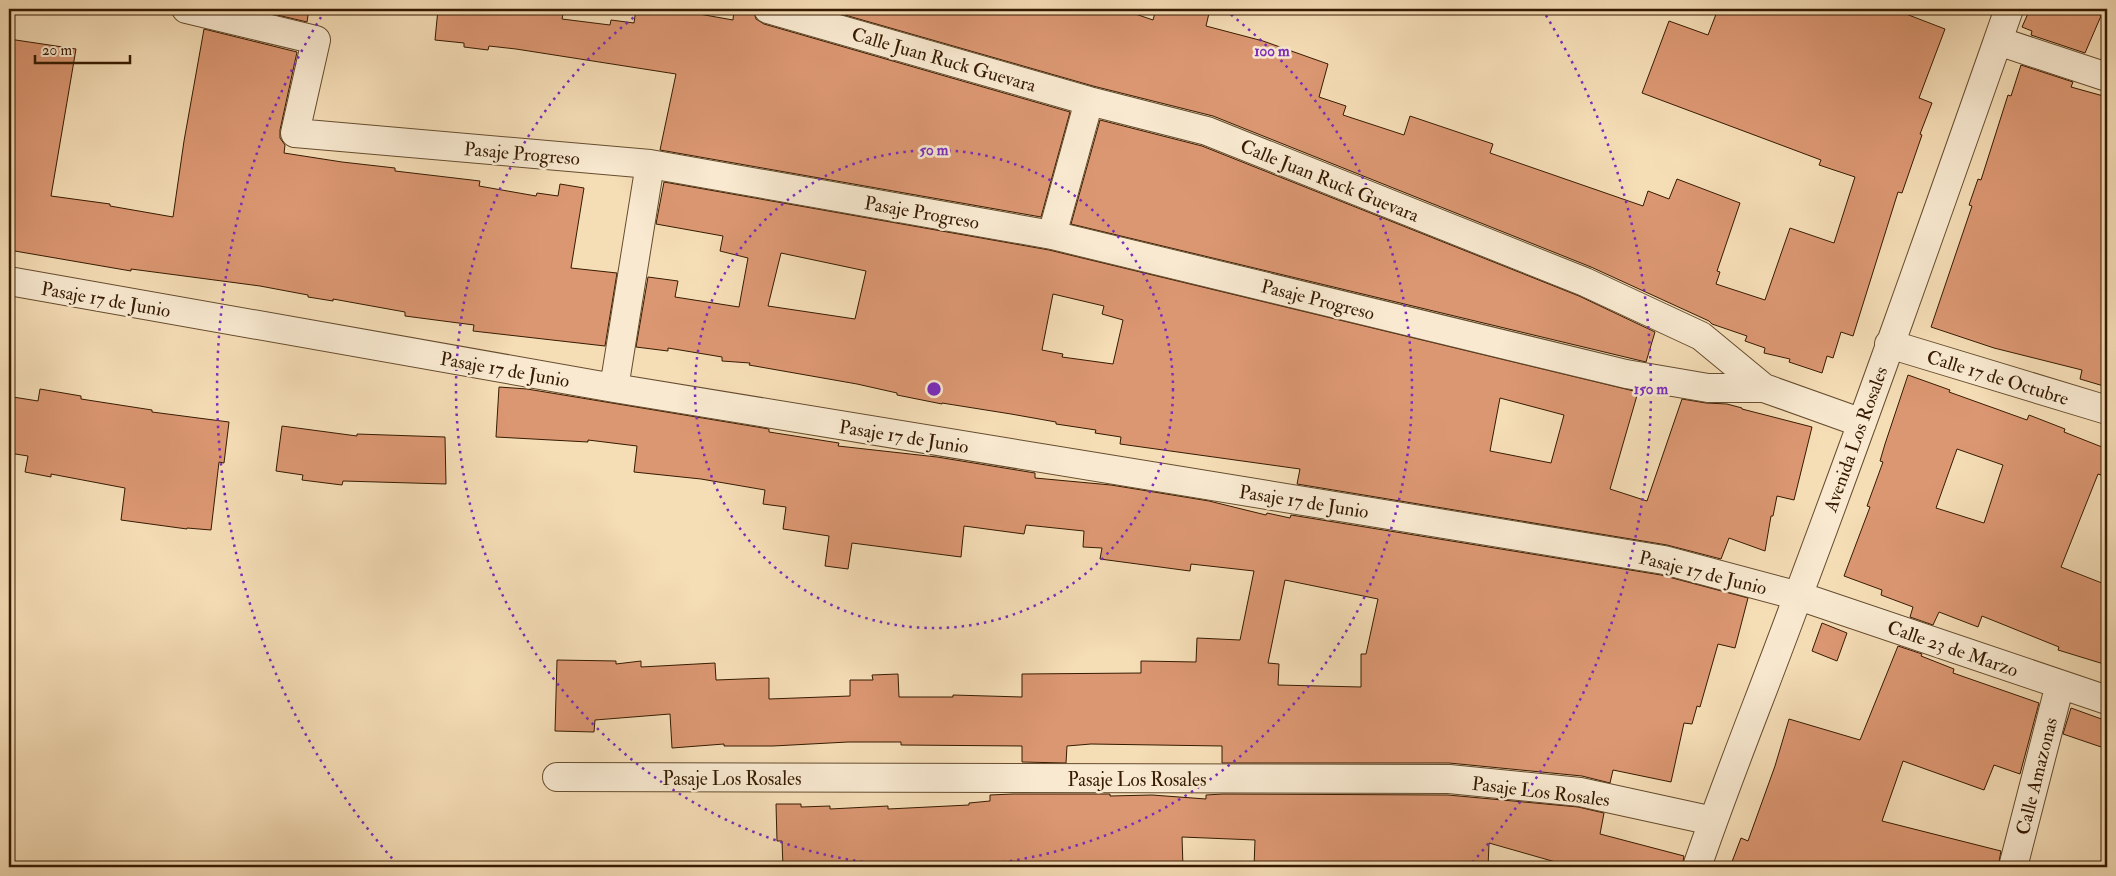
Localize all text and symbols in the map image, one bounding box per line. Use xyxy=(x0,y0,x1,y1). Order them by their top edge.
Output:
street label: Calle Juan Ruck Guevara xyxy=(849,22,1039,98)
scale bar xyxy=(35,32,130,64)
text: 20 m xyxy=(42,41,72,60)
text: 100 m xyxy=(1254,42,1290,61)
street label: Calle Juan Ruck Guevara xyxy=(1237,134,1423,228)
street label: Pasaje Progreso xyxy=(463,137,581,171)
text: 50 m xyxy=(920,141,949,160)
street label: Pasaje Progreso xyxy=(863,191,981,235)
street label: Pasaje Progreso xyxy=(1258,274,1377,326)
street label: Pasaje 17 de Junio xyxy=(39,277,172,323)
street label: Calle 17 de Octubre xyxy=(1924,345,2072,411)
street label: Pasaje 17 de Junio xyxy=(438,347,571,393)
street label: Avenida Los Rosales xyxy=(1818,363,1893,516)
centre of rings xyxy=(925,380,943,398)
text: 150 m xyxy=(1634,380,1668,399)
street label: Pasaje 17 de Junio xyxy=(837,415,970,459)
street label: Pasaje 17 de Junio xyxy=(1237,480,1370,524)
street label: Pasaje 17 de Junio xyxy=(1636,545,1769,600)
street label: Calle 23 de Marzo xyxy=(1884,615,2021,683)
street label: Calle Amazonas xyxy=(2011,715,2063,838)
street label: Pasaje Los Rosales xyxy=(663,767,801,791)
street label: Pasaje Los Rosales xyxy=(1068,768,1206,792)
street label: Pasaje Los Rosales xyxy=(1471,772,1611,812)

